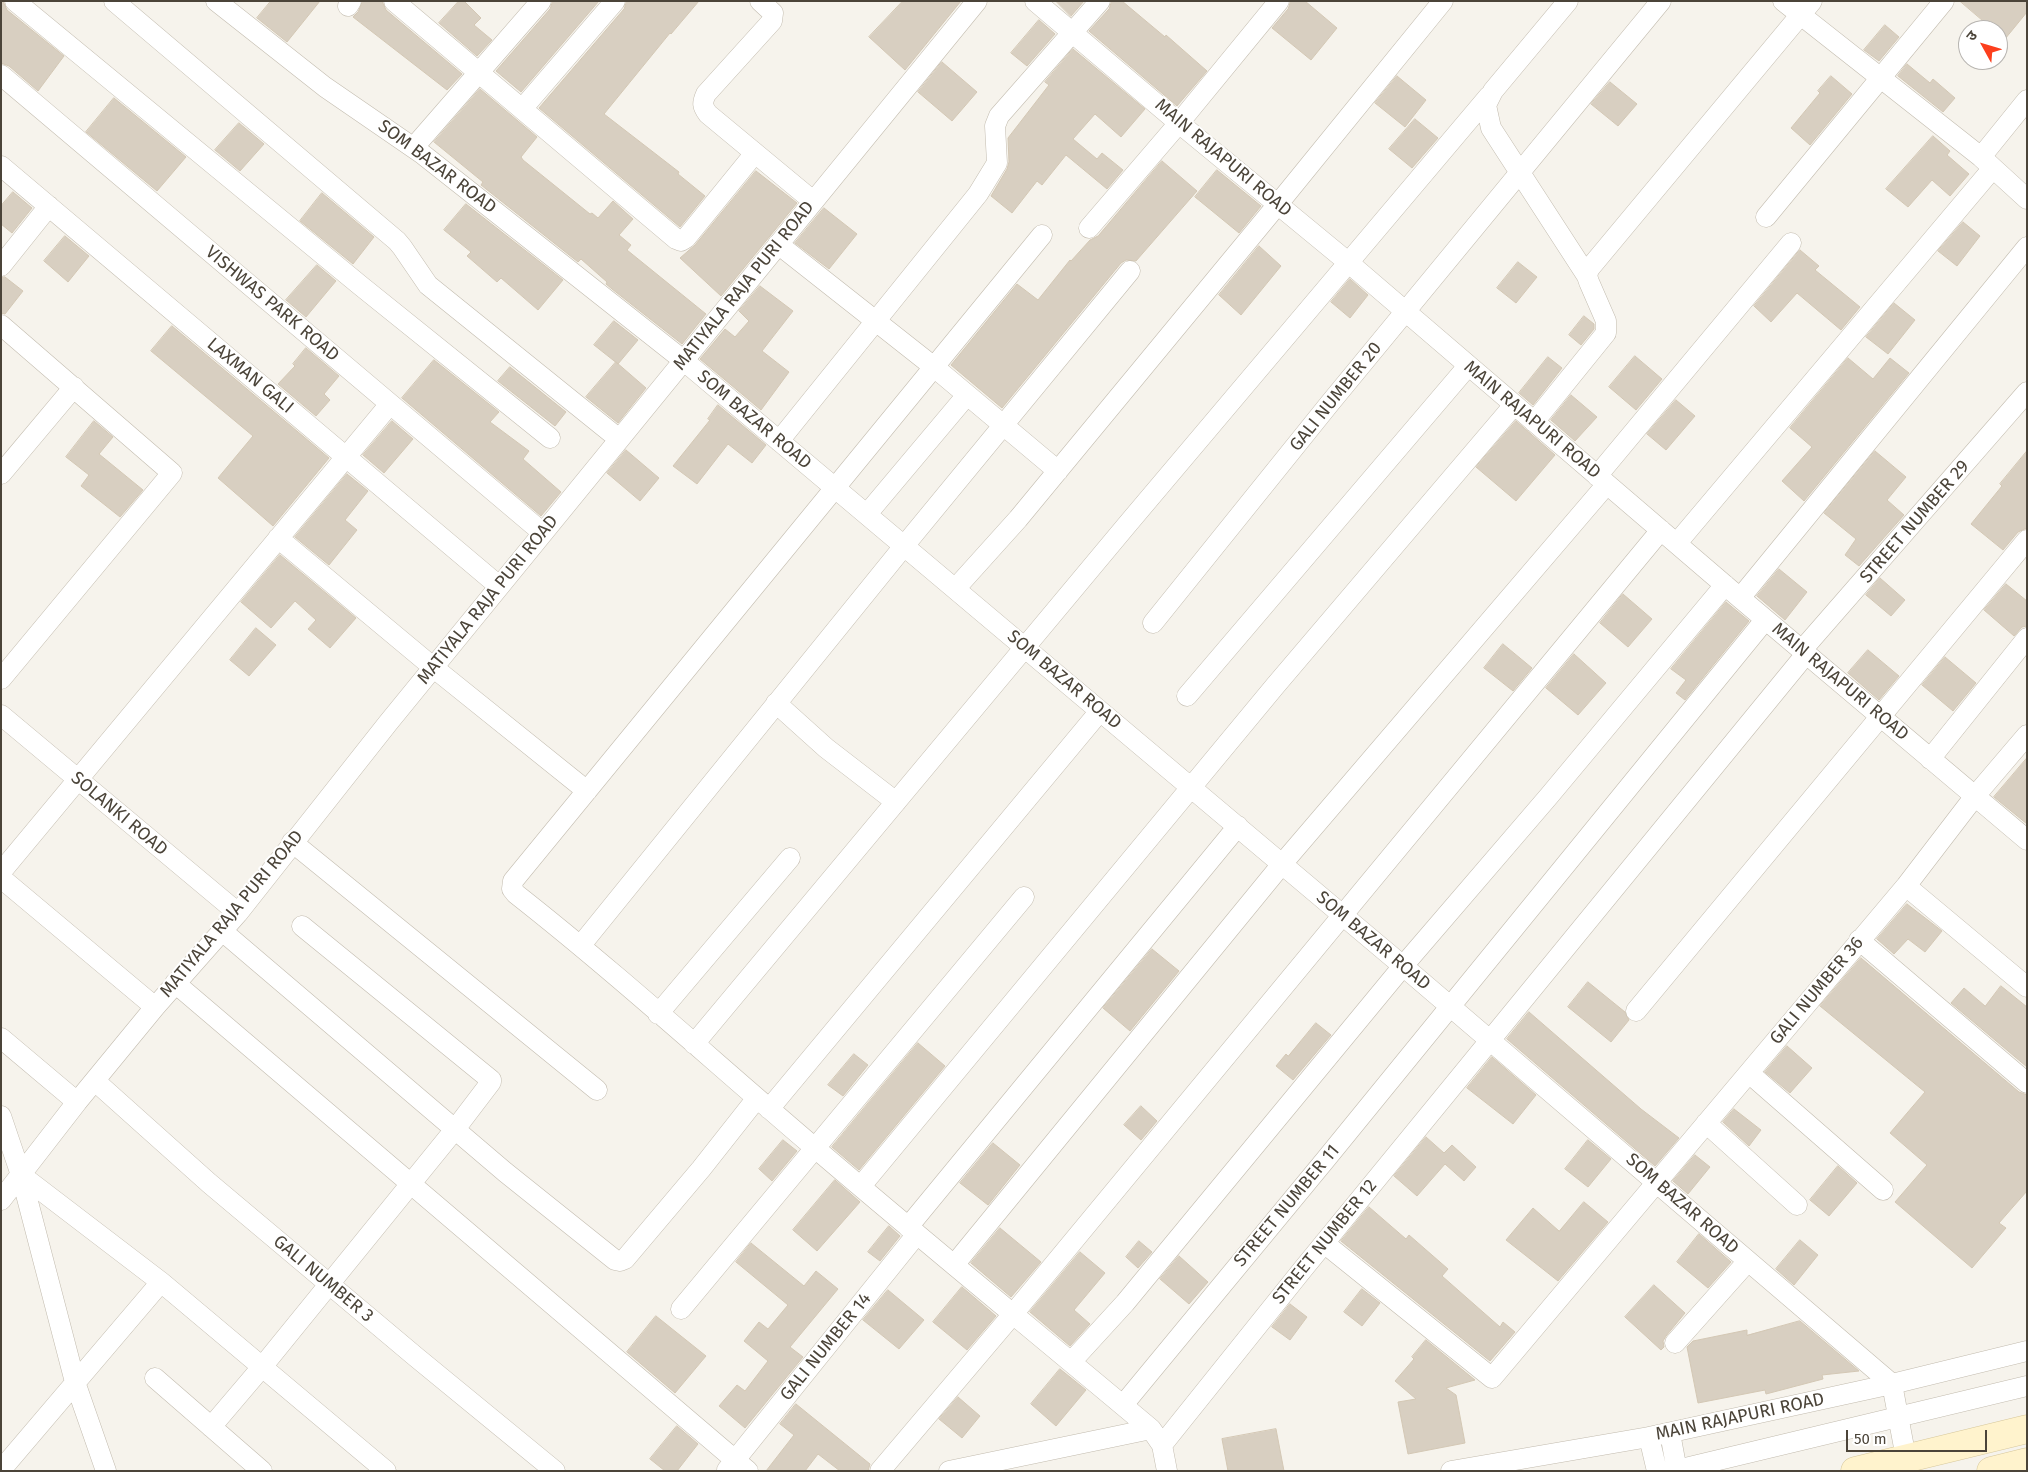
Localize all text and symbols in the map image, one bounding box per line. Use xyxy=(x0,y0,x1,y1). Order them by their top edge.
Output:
north arrow xyxy=(1958,20,2008,70)
text: उ xyxy=(1963,27,1981,44)
street label: MAIN RAJAPURI ROAD xyxy=(1150,94,1296,222)
street label: SOM BAZAR ROAD xyxy=(374,116,500,218)
street label: MATIYALA RAJA PURI ROAD xyxy=(669,197,819,375)
street label: VISHWAS PARK ROAD xyxy=(201,242,343,366)
street label: LAXMAN GALI xyxy=(202,334,298,418)
street label: GALI NUMBER 20 xyxy=(1285,338,1387,456)
street label: MAIN RAJAPURI ROAD xyxy=(1459,356,1605,484)
street label: SOM BAZAR ROAD xyxy=(693,366,815,474)
street label: STREET NUMBER 29 xyxy=(1856,456,1974,588)
street label: MATIYALA RAJA PURI ROAD xyxy=(413,511,563,689)
street label: MAIN RAJAPURI ROAD xyxy=(1767,618,1913,746)
street label: SOM BAZAR ROAD xyxy=(1003,626,1125,734)
street label: SOLANKI ROAD xyxy=(66,767,172,861)
street label: MATIYALA RAJA PURI ROAD xyxy=(156,826,308,1002)
street label: SOM BAZAR ROAD xyxy=(1312,887,1434,995)
street label: GALI NUMBER 36 xyxy=(1766,933,1868,1049)
street label: STREET NUMBER 11 xyxy=(1230,1141,1344,1271)
street label: SOM BAZAR ROAD xyxy=(1621,1149,1743,1259)
street label: STREET NUMBER 12 xyxy=(1268,1175,1382,1309)
street label: GALI NUMBER 3 xyxy=(269,1231,377,1327)
street label: GALI NUMBER 14 xyxy=(776,1289,876,1405)
street label: MAIN RAJAPURI ROAD xyxy=(1654,1389,1826,1445)
scale bar xyxy=(1848,1420,1989,1452)
text: 50 m xyxy=(1854,1430,1887,1448)

